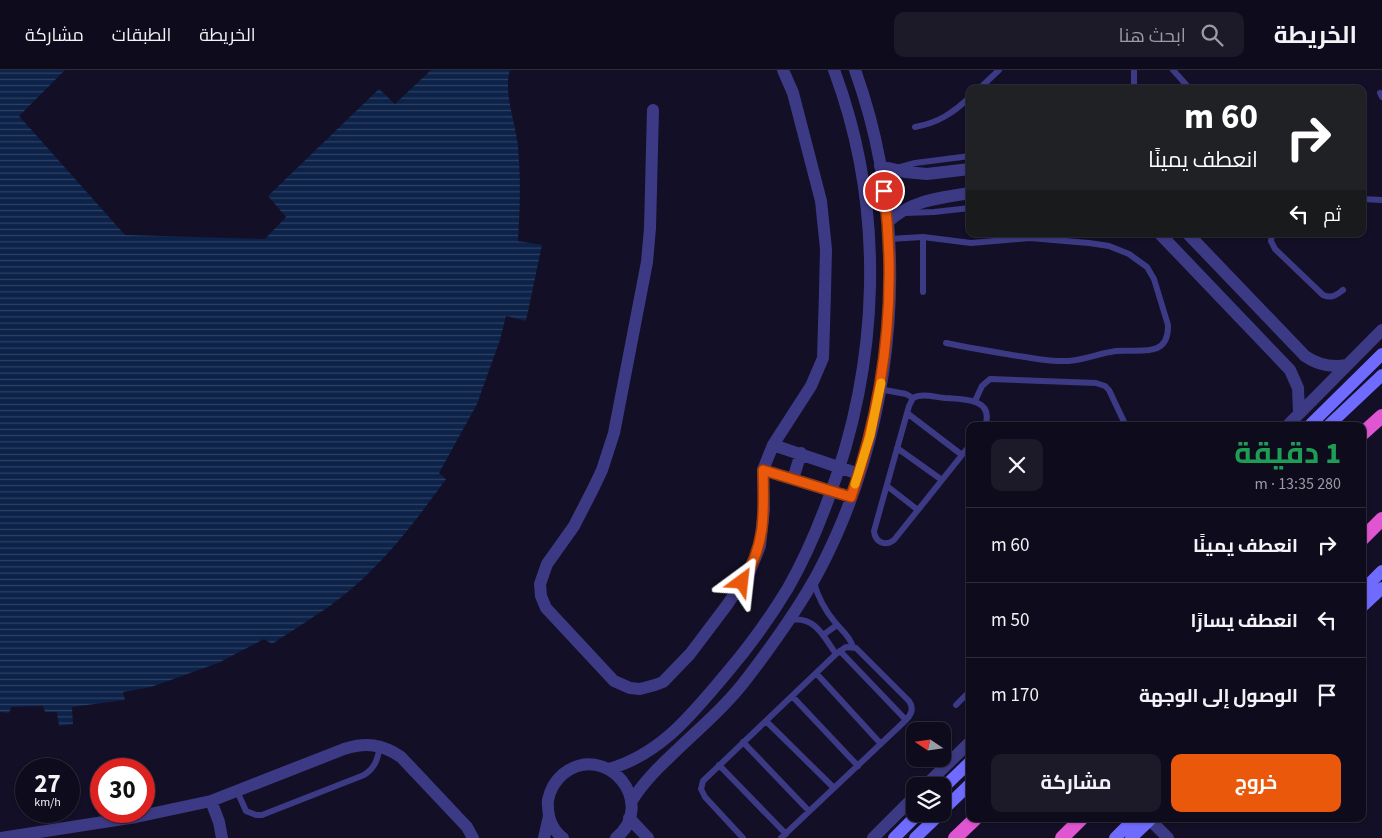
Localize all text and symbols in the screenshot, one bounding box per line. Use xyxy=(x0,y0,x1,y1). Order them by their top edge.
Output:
search box xyxy=(894,12,1244,57)
text: الخريطة xyxy=(1274,18,1357,53)
icon: search xyxy=(1198,21,1226,49)
text: مشاركة xyxy=(25,23,84,48)
text: الطبقات xyxy=(112,23,171,48)
text: الخريطة xyxy=(199,23,256,48)
text: ابحث هنا xyxy=(1119,23,1186,50)
text: 60 m xyxy=(1184,92,1258,142)
icon: right xyxy=(1276,105,1341,170)
text: انعطف يمينًا xyxy=(1148,144,1258,176)
pin xyxy=(863,170,905,212)
icon: arrive xyxy=(870,177,898,205)
icon: left xyxy=(1285,200,1313,228)
text: ثم xyxy=(1323,202,1341,229)
text: 1 دقيقة xyxy=(1234,432,1341,475)
button: close xyxy=(991,439,1043,491)
text: 280 m · 13:35 xyxy=(1254,473,1341,495)
icon: right xyxy=(1313,531,1341,559)
text: 60 m xyxy=(991,532,1029,559)
text: انعطف يمينًا xyxy=(1193,533,1298,560)
position arrow xyxy=(715,555,767,607)
icon: left xyxy=(1313,606,1341,634)
text: 50 m xyxy=(991,607,1029,634)
text: انعطف يسارًا xyxy=(1191,608,1298,635)
icon: arrive xyxy=(1313,681,1341,709)
text: 170 m xyxy=(991,682,1039,709)
text: الوصول إلى الوجهة xyxy=(1139,683,1298,710)
north arrow xyxy=(906,722,951,768)
map controls xyxy=(906,722,951,822)
button: مشاركة xyxy=(991,754,1161,812)
button: خروج xyxy=(1171,754,1341,812)
speed limit sign: 30 xyxy=(90,758,155,823)
text: 27 xyxy=(34,766,61,802)
button: layers xyxy=(906,777,951,822)
text: km/h xyxy=(34,794,61,811)

